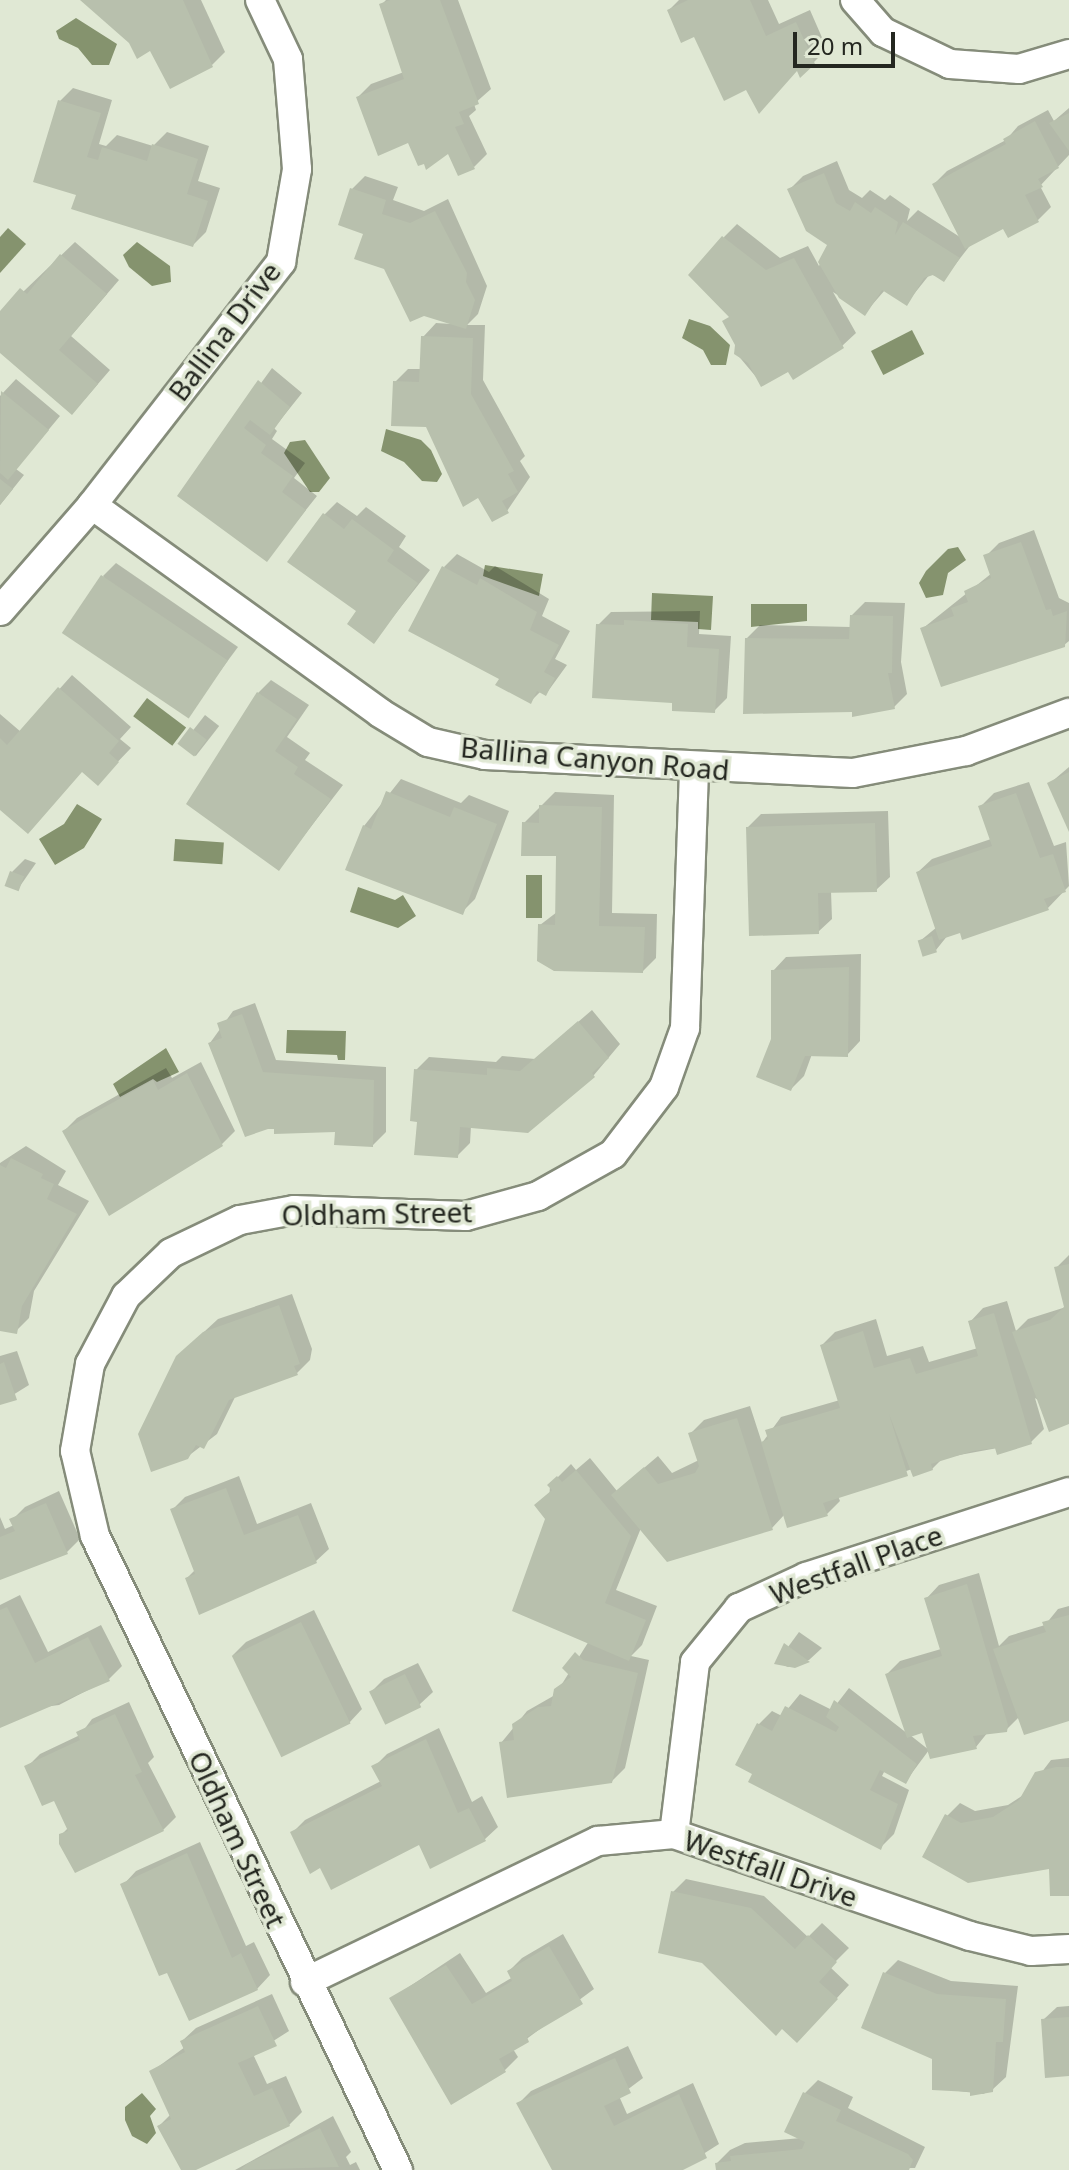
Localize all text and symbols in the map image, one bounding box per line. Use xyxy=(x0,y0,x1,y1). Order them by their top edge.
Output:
scale bar xyxy=(797,16,899,66)
text: 20 m xyxy=(807,29,863,62)
street label: Ballina Drive xyxy=(161,255,287,407)
street label: Ballina Canyon Road xyxy=(459,730,731,786)
street label: Oldham Street xyxy=(281,1195,473,1231)
street label: Westfall Place xyxy=(765,1517,947,1611)
street label: Oldham Street xyxy=(182,1745,294,1933)
street label: Westfall Drive xyxy=(680,1823,862,1913)

